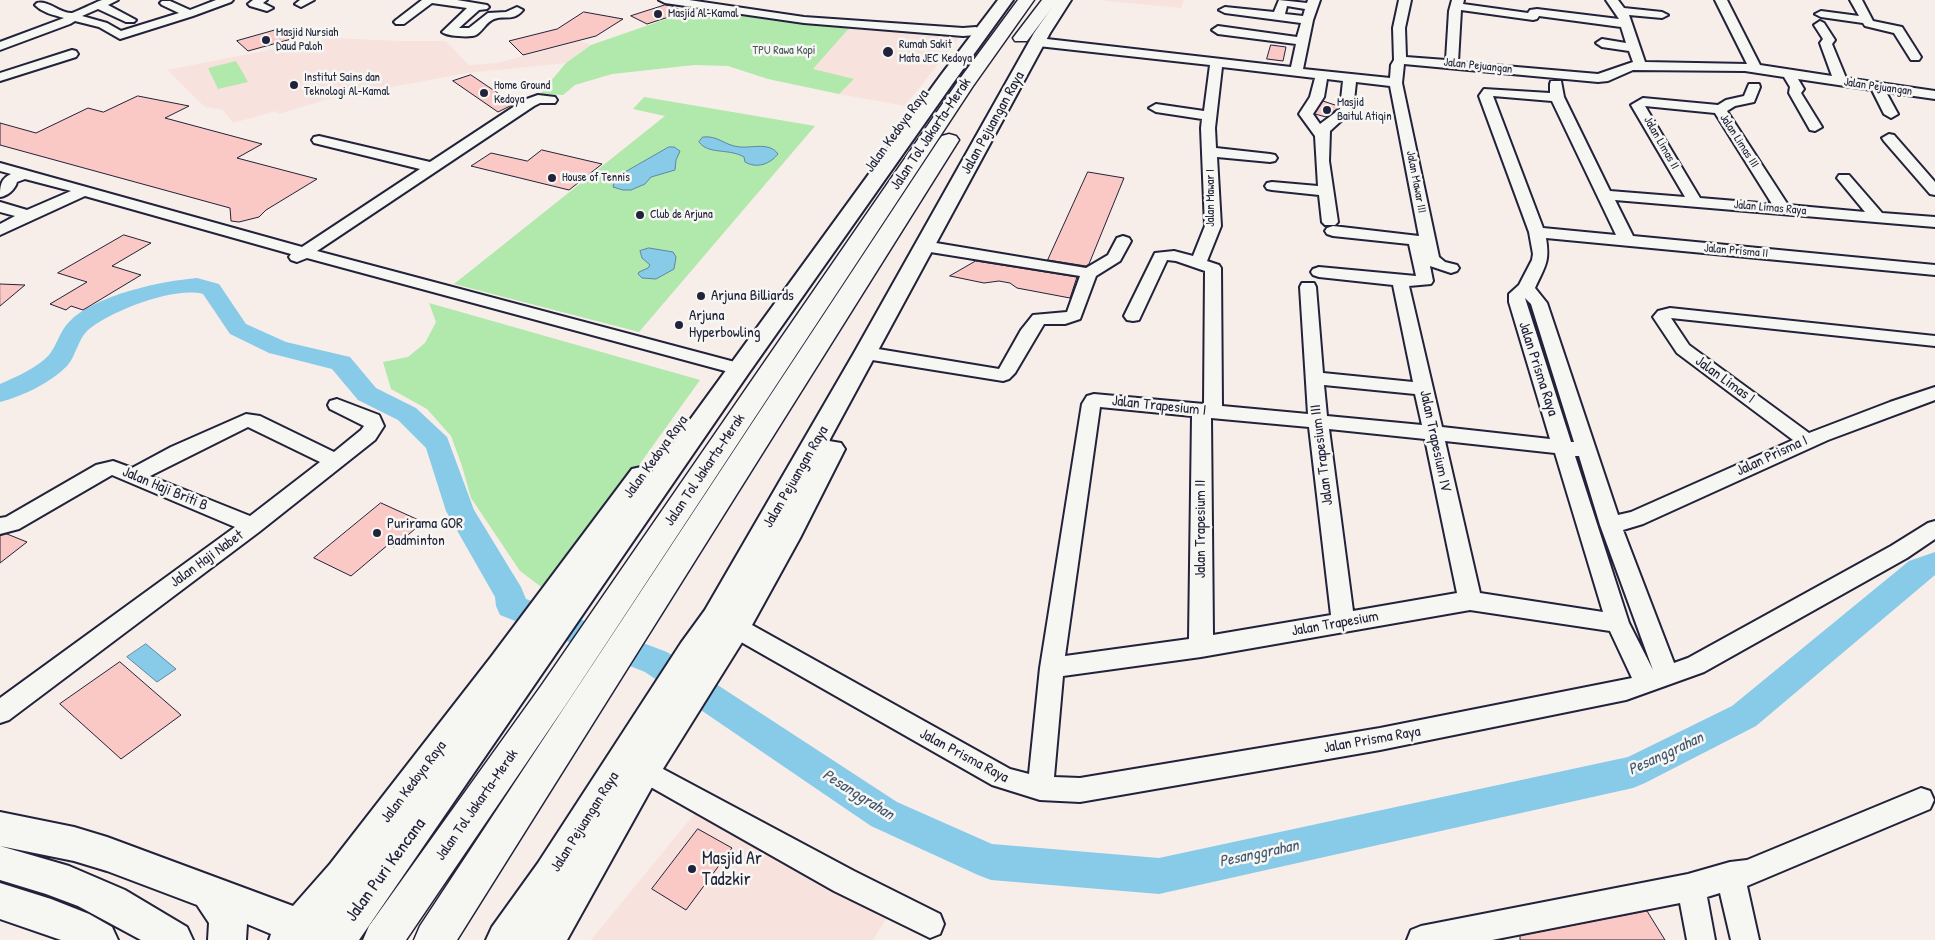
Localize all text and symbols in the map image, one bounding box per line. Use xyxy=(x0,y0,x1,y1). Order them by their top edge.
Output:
place label: Masjid Al-Kamal xyxy=(668,7,738,21)
marker: Masjid Al-Kamal xyxy=(652,8,664,20)
place label: Masjid Nursiah Daud Paloh xyxy=(276,26,338,54)
marker: Masjid Nursiah Daud Paloh xyxy=(260,34,272,46)
place label: Rumah Sakit Mata JEC Kedoya xyxy=(899,38,972,66)
park label: TPU Rawa Kopi xyxy=(753,44,815,58)
marker: Rumah Sakit Mata JEC Kedoya xyxy=(881,45,895,59)
street label: Jalan Pejuangan xyxy=(1443,55,1513,77)
street label: Jalan Pejuangan Raya xyxy=(957,69,1029,177)
place label: Institut Sains dan Teknologi Al-Kamal xyxy=(304,71,389,99)
street label: Jalan Tol Jakarta–Merak xyxy=(887,74,975,194)
street label: Jalan Pejuangan xyxy=(1843,75,1913,99)
marker: Institut Sains dan Teknologi Al-Kamal xyxy=(288,79,300,91)
place label: Home Ground Kedoya xyxy=(494,79,550,107)
street label: Jalan Kedoya Raya xyxy=(861,86,933,176)
marker: Home Ground Kedoya xyxy=(478,87,490,99)
place label: Masjid Baitul Atiqin xyxy=(1337,96,1392,124)
marker: Masjid Baitul Atiqin xyxy=(1321,104,1333,116)
street label: Jalan Limas III xyxy=(1716,111,1762,171)
street label: Jalan Limas II xyxy=(1640,114,1682,172)
street label: Jalan Mawar III xyxy=(1403,150,1429,214)
street label: Jalan Mawar I xyxy=(1204,169,1218,227)
place label: House of Tennis xyxy=(562,171,630,185)
marker: House of Tennis xyxy=(546,172,558,184)
street label: Jalan Limas Raya xyxy=(1733,198,1807,218)
place label: Club de Arjuna xyxy=(650,208,713,222)
marker: Club de Arjuna xyxy=(634,209,646,221)
street label: Jalan Prisma II xyxy=(1703,241,1769,261)
place label: Arjuna Billiards xyxy=(711,287,794,305)
marker: Arjuna Billiards xyxy=(695,290,707,302)
place label: Arjuna Hyperbowling xyxy=(689,307,761,342)
marker: Arjuna Hyperbowling xyxy=(673,319,685,331)
street label: Jalan Prisma Raya xyxy=(1514,320,1562,418)
street label: Jalan Limas I xyxy=(1692,352,1758,408)
street label: Jalan Trapesium IV xyxy=(1415,389,1455,493)
street label: Jalan Trapesium I xyxy=(1111,392,1207,420)
street label: Jalan Trapesium III xyxy=(1307,403,1337,507)
street label: Jalan Tol Jakarta–Merak xyxy=(661,410,749,530)
street label: Jalan Kedoya Raya xyxy=(620,412,692,502)
street label: Jalan Pejuangan Raya xyxy=(760,423,832,531)
street label: Jalan Prisma I xyxy=(1733,432,1811,480)
street label: Jalan Haji Briti B xyxy=(120,463,210,515)
street label: Jalan Trapesium II xyxy=(1192,480,1210,578)
place label: Purirama GOR Badminton xyxy=(387,515,463,550)
street label: Jalan Haji Nabet xyxy=(167,526,247,592)
marker: Purirama GOR Badminton xyxy=(371,527,383,539)
street label: Jalan Trapesium xyxy=(1290,608,1380,640)
street label: Jalan Prisma Raya xyxy=(1322,723,1422,757)
street label: Jalan Prisma Raya xyxy=(916,725,1012,787)
water label: Pesanggrahan xyxy=(1625,728,1707,780)
street label: Jalan Kedoya Raya xyxy=(377,738,451,826)
street label: Jalan Tol Jakarta–Merak xyxy=(432,746,522,864)
water label: Pesanggrahan xyxy=(819,765,897,825)
street label: Jalan Pejuangan Raya xyxy=(547,769,623,875)
street label: Jalan Puri Kencana xyxy=(341,814,431,926)
water label: Pesanggrahan xyxy=(1218,836,1300,872)
place label: Masjid Ar Tadzkir xyxy=(702,848,762,891)
marker: Masjid Ar Tadzkir xyxy=(686,863,698,875)

